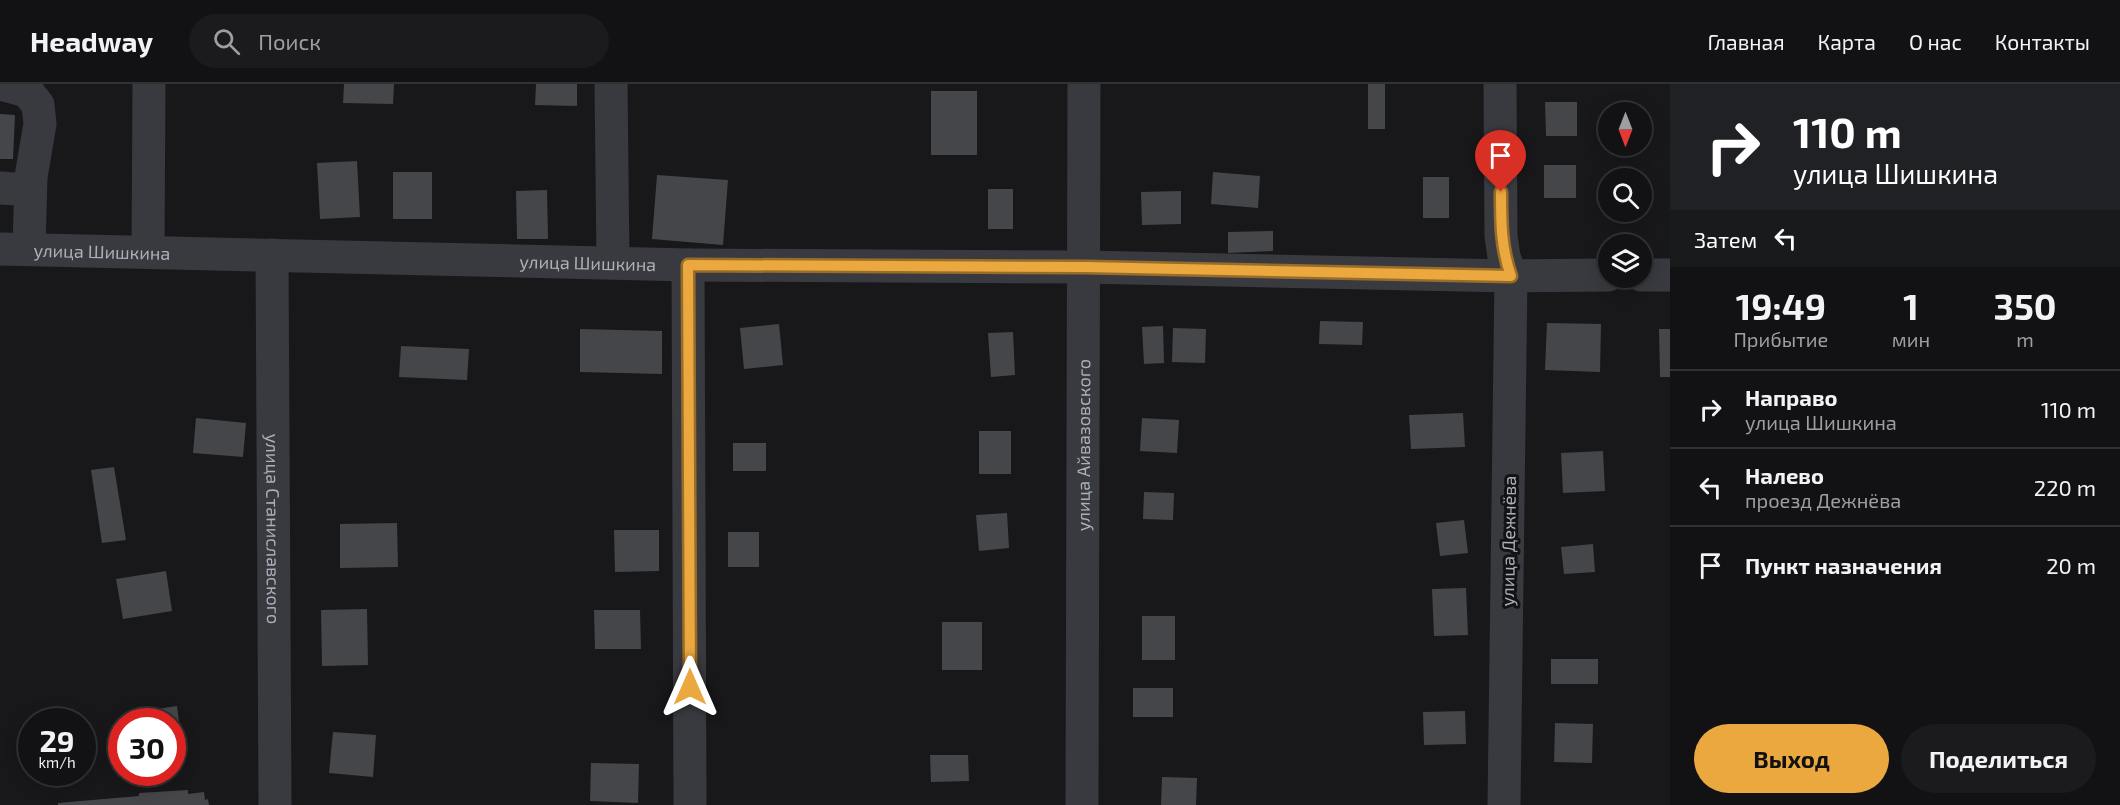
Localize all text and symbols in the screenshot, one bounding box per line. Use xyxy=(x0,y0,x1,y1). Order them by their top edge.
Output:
search box xyxy=(189,14,609,68)
text: Headway xyxy=(30,24,153,58)
icon: search xyxy=(210,25,243,58)
text: Поиск xyxy=(258,28,321,54)
text: Главная xyxy=(1708,29,1785,54)
text: Карта xyxy=(1818,29,1876,54)
text: О нас xyxy=(1909,29,1962,54)
text: Контакты xyxy=(1995,29,2090,54)
north arrow xyxy=(1598,102,1652,156)
map controls xyxy=(1598,102,1652,288)
text: 110 m xyxy=(1793,106,1902,156)
icon: right xyxy=(1694,108,1772,186)
pin xyxy=(1475,130,1526,192)
icon: arrive xyxy=(1484,139,1517,172)
text: улица Шишкина xyxy=(1793,157,1998,189)
button: search xyxy=(1598,168,1652,222)
icon: left xyxy=(1769,222,1802,255)
text: Затем xyxy=(1694,226,1757,252)
button: layers xyxy=(1598,234,1652,288)
street label: улица Шишкина xyxy=(33,239,171,264)
street label: улица Шишкина xyxy=(519,250,656,275)
text: 19:49 xyxy=(1736,284,1826,327)
text: 1 xyxy=(1903,284,1919,327)
text: 350 xyxy=(1994,284,2057,327)
text: Прибытие xyxy=(1733,327,1828,351)
text: мин xyxy=(1892,327,1930,351)
text: m xyxy=(2016,327,2034,351)
street label: улица Айвазовского xyxy=(1072,359,1094,531)
text: Направо xyxy=(1745,384,1838,410)
icon: right xyxy=(1694,393,1727,426)
text: 110 m xyxy=(2041,396,2096,422)
text: улица Шишкина xyxy=(1745,410,1897,434)
street label: улица Станиславского xyxy=(262,434,285,624)
text: Налево xyxy=(1745,462,1824,488)
icon: left xyxy=(1694,471,1727,504)
text: 220 m xyxy=(2034,474,2096,500)
street label: улица Дежнёва xyxy=(1496,475,1520,607)
text: проезд Дежнёва xyxy=(1745,488,1901,512)
icon: arrive xyxy=(1694,549,1727,582)
text: Пункт назначения xyxy=(1745,552,1942,578)
text: 20 m xyxy=(2046,552,2096,578)
position arrow xyxy=(658,655,722,719)
speed limit sign: 30 xyxy=(108,708,186,786)
text: 29 xyxy=(39,722,75,758)
button: Выход xyxy=(1694,724,1889,793)
button: Поделиться xyxy=(1901,724,2096,793)
text: km/h xyxy=(38,753,76,771)

